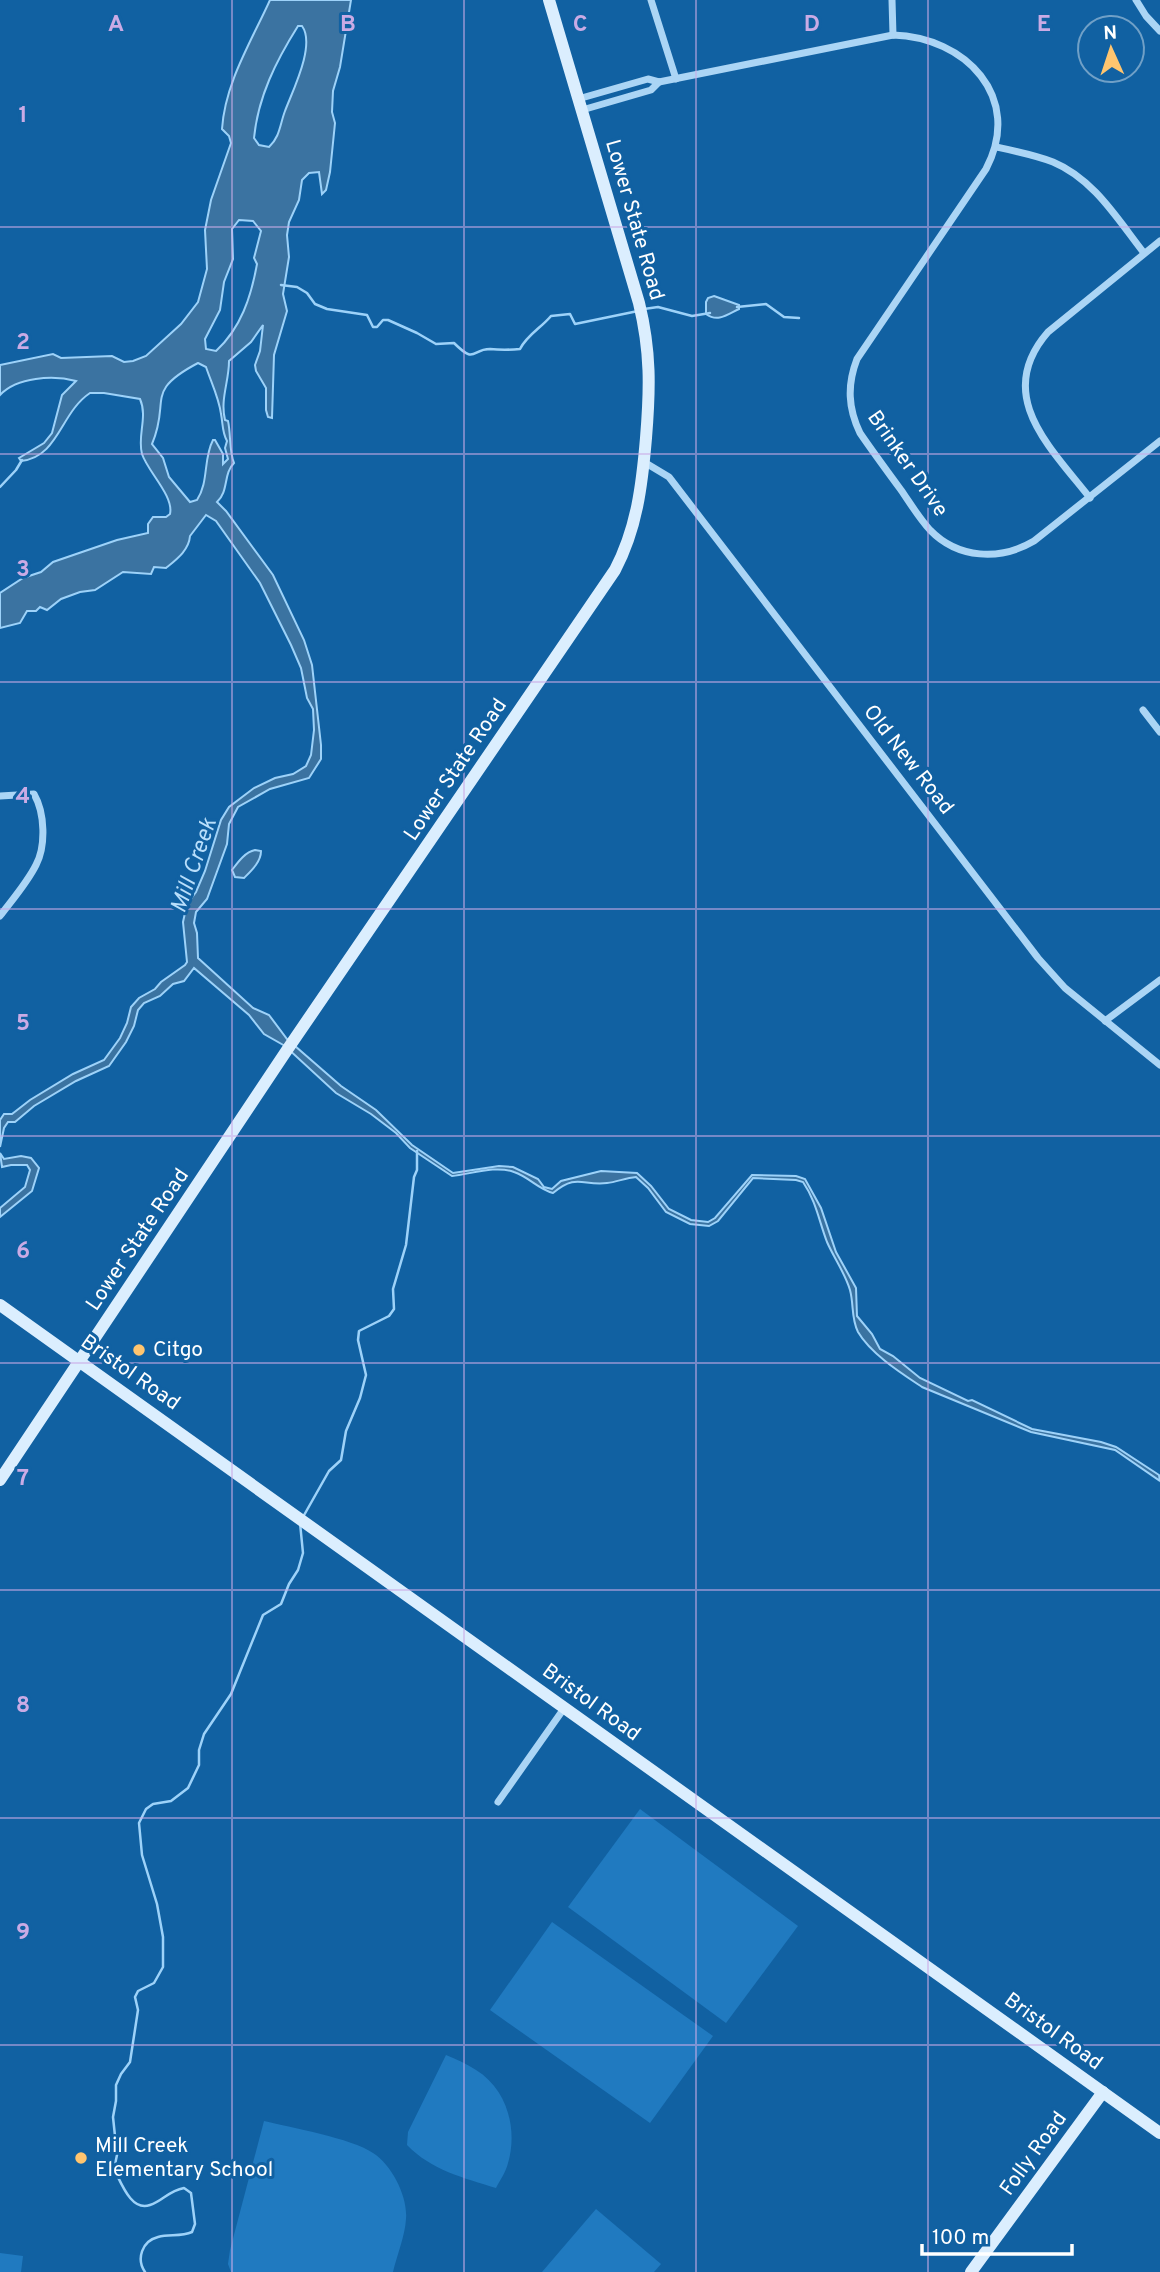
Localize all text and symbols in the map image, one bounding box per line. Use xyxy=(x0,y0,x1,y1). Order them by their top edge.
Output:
text: A xyxy=(108,11,124,40)
text: B xyxy=(340,11,356,40)
text: C xyxy=(573,11,587,40)
text: D xyxy=(804,11,820,40)
text: E xyxy=(1037,11,1051,40)
north arrow xyxy=(1076,14,1146,84)
text: N xyxy=(1103,22,1118,46)
text: 1 xyxy=(18,102,28,131)
street label: Lower State Road xyxy=(598,136,670,304)
text: 2 xyxy=(16,329,30,358)
street label: Brinker Drive xyxy=(860,406,954,522)
text: 3 xyxy=(16,556,30,585)
street label: Lower State Road xyxy=(398,694,514,846)
street label: Old New Road xyxy=(857,700,959,820)
text: 4 xyxy=(16,783,30,812)
water label: Mill Creek xyxy=(165,814,225,917)
text: 5 xyxy=(16,1010,30,1039)
street label: Lower State Road xyxy=(80,1164,196,1316)
text: 6 xyxy=(16,1238,30,1267)
street label: Bristol Road xyxy=(75,1329,185,1417)
place label: Citgo xyxy=(153,1337,203,1364)
marker: Citgo xyxy=(131,1342,147,1358)
text: 7 xyxy=(17,1465,29,1494)
street label: Bristol Road xyxy=(536,1658,646,1748)
text: 8 xyxy=(16,1692,30,1721)
text: 9 xyxy=(16,1919,30,1948)
street label: Bristol Road xyxy=(998,1987,1108,2077)
street label: Folly Road xyxy=(994,2107,1074,2201)
place label: Mill Creek Elementary School xyxy=(95,2133,273,2184)
marker: Mill Creek Elementary School xyxy=(73,2150,89,2166)
scale bar xyxy=(922,2212,1072,2256)
text: 100 m xyxy=(932,2225,989,2252)

